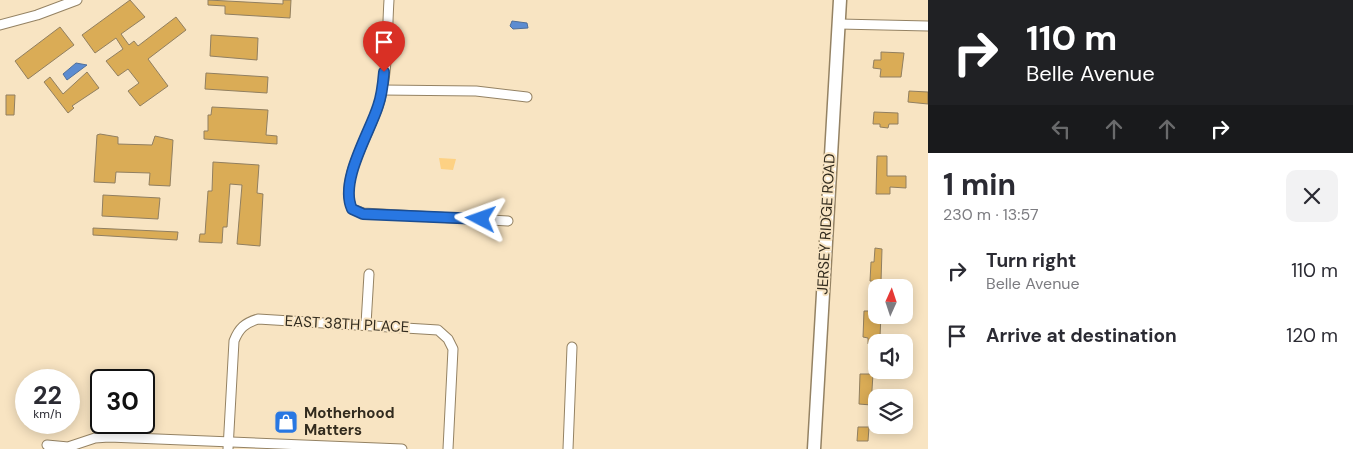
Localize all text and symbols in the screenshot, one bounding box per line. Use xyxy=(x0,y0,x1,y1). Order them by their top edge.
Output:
text: 110 m xyxy=(1026,15,1117,61)
icon: right xyxy=(943,20,1008,85)
pin xyxy=(363,21,405,72)
icon: arrive xyxy=(370,28,398,56)
text: Belle Avenue xyxy=(1026,59,1155,88)
icon: left xyxy=(1047,115,1075,143)
icon: ahead xyxy=(1100,115,1128,143)
icon: ahead xyxy=(1153,115,1181,143)
icon: right xyxy=(1206,115,1234,143)
street label: JERSEY RIDGE ROAD xyxy=(812,153,840,295)
text: 1 min xyxy=(943,165,1016,204)
button: close xyxy=(1286,170,1338,222)
position arrow xyxy=(454,192,506,244)
text: 230 m · 13:57 xyxy=(943,204,1039,225)
text: Turn right xyxy=(986,248,1076,273)
icon: right xyxy=(943,257,971,285)
text: 110 m xyxy=(1291,258,1338,283)
text: Belle Avenue xyxy=(986,273,1080,294)
north arrow xyxy=(868,279,912,324)
map controls xyxy=(868,279,913,434)
street label: EAST 38TH PLACE xyxy=(284,311,410,337)
icon: arrive xyxy=(943,322,971,350)
text: Arrive at destination xyxy=(986,323,1177,348)
text: 120 m xyxy=(1286,323,1338,348)
button: sound xyxy=(868,334,913,379)
speed limit sign: 30 xyxy=(90,369,155,434)
text: 22 xyxy=(33,379,62,412)
button: layers xyxy=(868,389,913,434)
place label: Motherhood Matters xyxy=(304,403,394,440)
text: km/h xyxy=(33,406,62,422)
shop icon: Motherhood Matters xyxy=(273,409,299,435)

